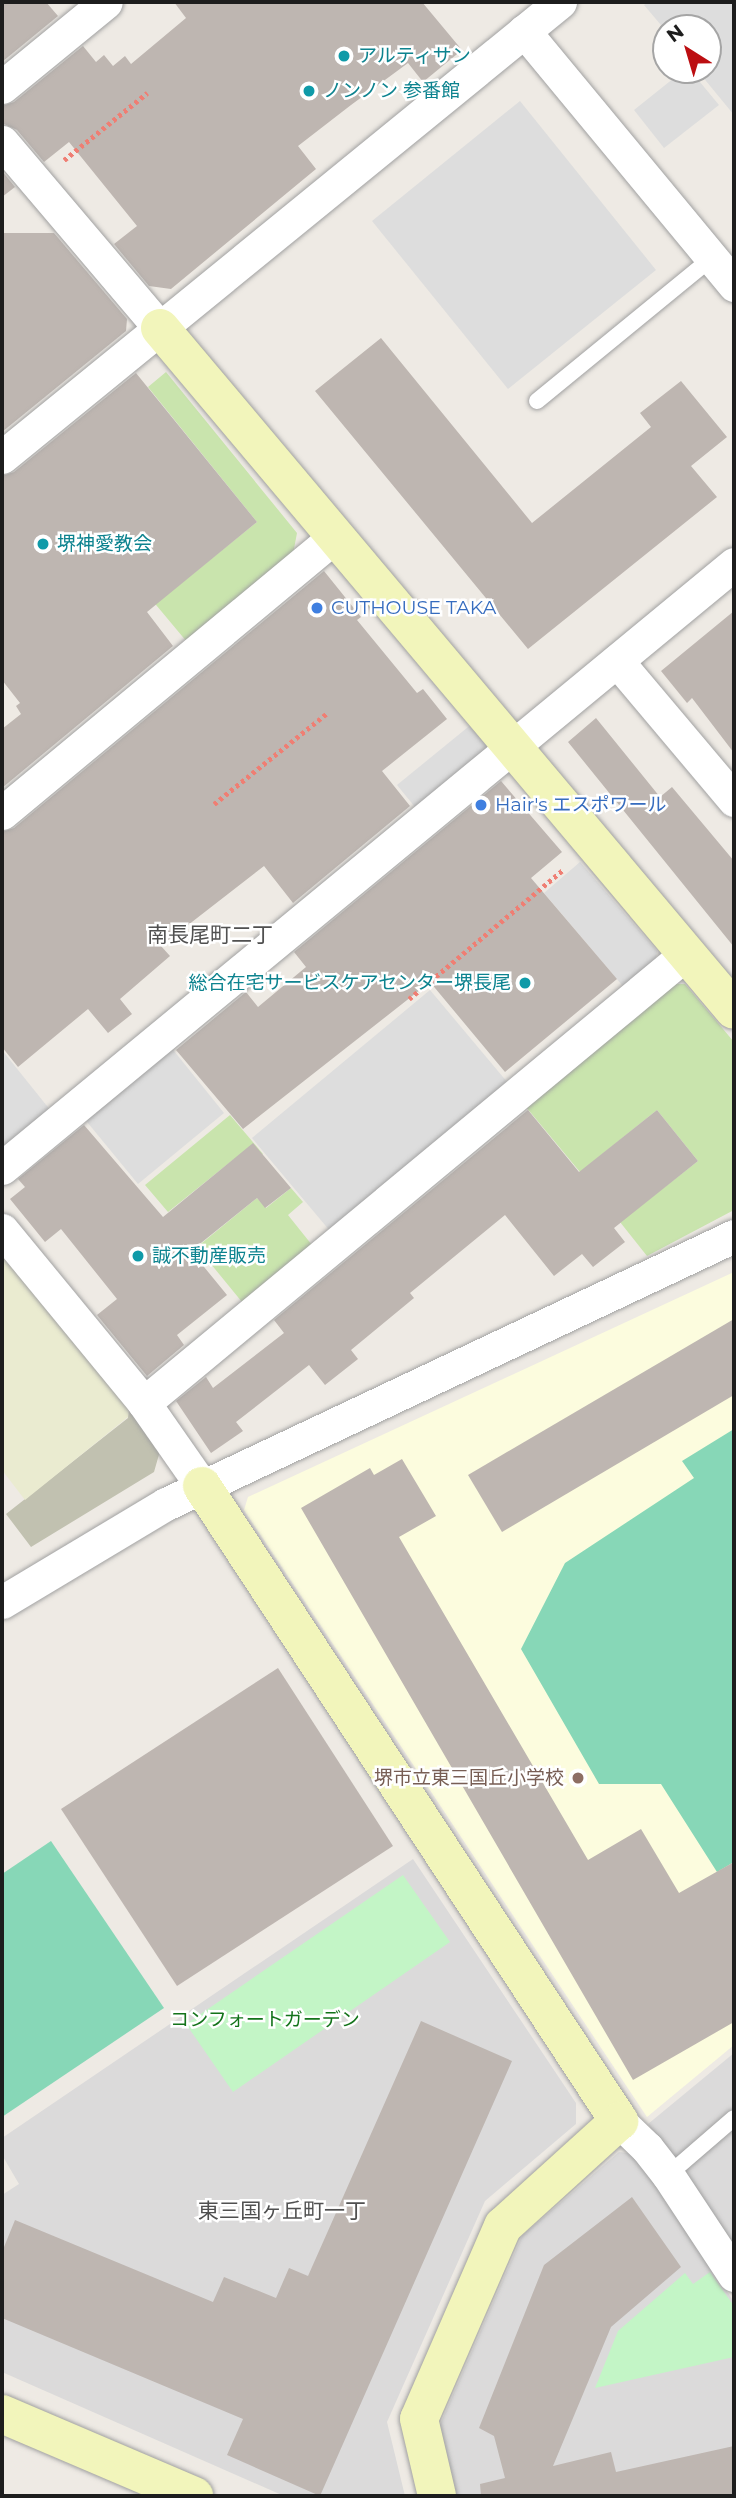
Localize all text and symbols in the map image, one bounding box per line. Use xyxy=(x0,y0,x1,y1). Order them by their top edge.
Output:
north arrow xyxy=(652,14,722,84)
text: N xyxy=(662,20,688,47)
place label: アルティサン xyxy=(358,45,472,67)
marker: アルティサン xyxy=(336,48,352,64)
place label: ノンノン 参番館 xyxy=(323,80,461,102)
marker: ノンノン 参番館 xyxy=(301,83,317,99)
place label: 堺神愛教会 xyxy=(57,533,152,555)
marker: 堺神愛教会 xyxy=(35,536,51,552)
place label: CUTHOUSE TAKA xyxy=(331,597,496,619)
marker: CUTHOUSE TAKA xyxy=(309,600,325,616)
place label: Hair's エスポワール xyxy=(495,794,666,816)
marker: Hair's エスポワール xyxy=(473,797,489,813)
district label: 南長尾町二丁 xyxy=(147,922,273,948)
place label: 総合在宅サービスケアセンター堺長尾 xyxy=(188,972,511,994)
marker: 総合在宅サービスケアセンター堺長尾 xyxy=(517,975,533,991)
place label: 誠不動産販売 xyxy=(152,1245,266,1267)
marker: 誠不動産販売 xyxy=(130,1248,146,1264)
place label: 堺市立東三国丘小学校 xyxy=(374,1767,564,1789)
marker: 堺市立東三国丘小学校 xyxy=(570,1770,586,1786)
park label: コンフォートガーデン xyxy=(170,2009,360,2031)
district label: 東三国ヶ丘町一丁 xyxy=(198,2198,366,2224)

